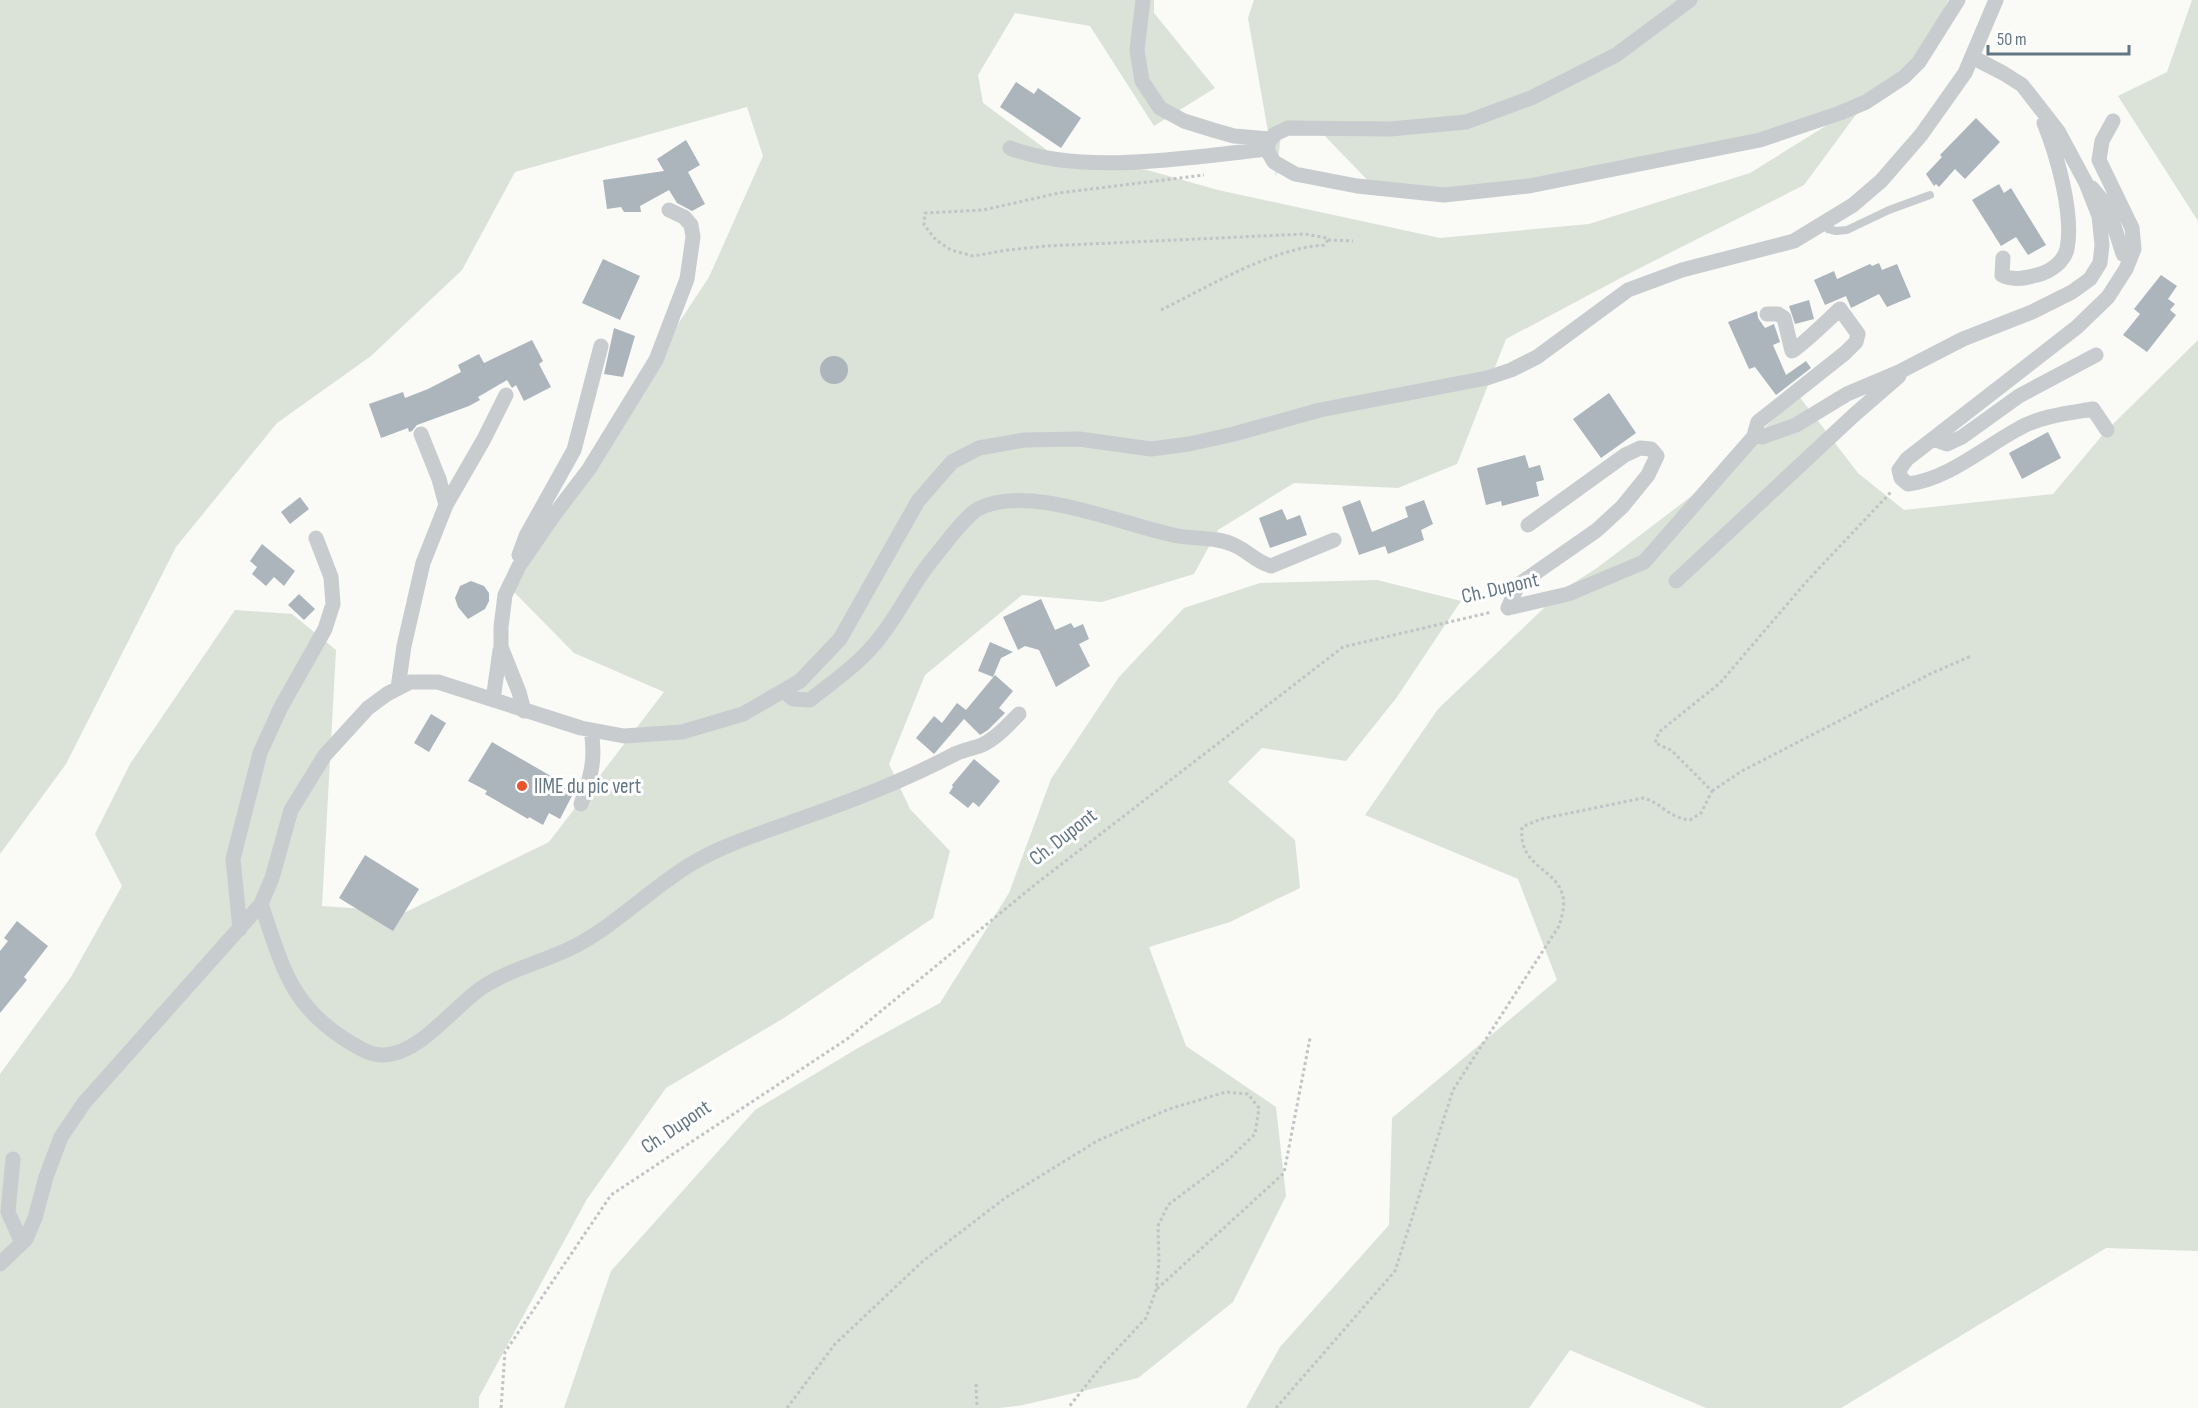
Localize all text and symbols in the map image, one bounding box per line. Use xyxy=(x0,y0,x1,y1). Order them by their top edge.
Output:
scale bar xyxy=(1988,18,2129,56)
text: 50 m xyxy=(1997,29,2027,50)
street label: Ch. Dupont xyxy=(1459,567,1541,609)
place label: IIME du pic vert xyxy=(534,774,641,799)
marker: IIME du pic vert xyxy=(515,779,529,793)
street label: Ch. Dupont xyxy=(1024,803,1102,871)
street label: Ch. Dupont xyxy=(636,1095,716,1159)

